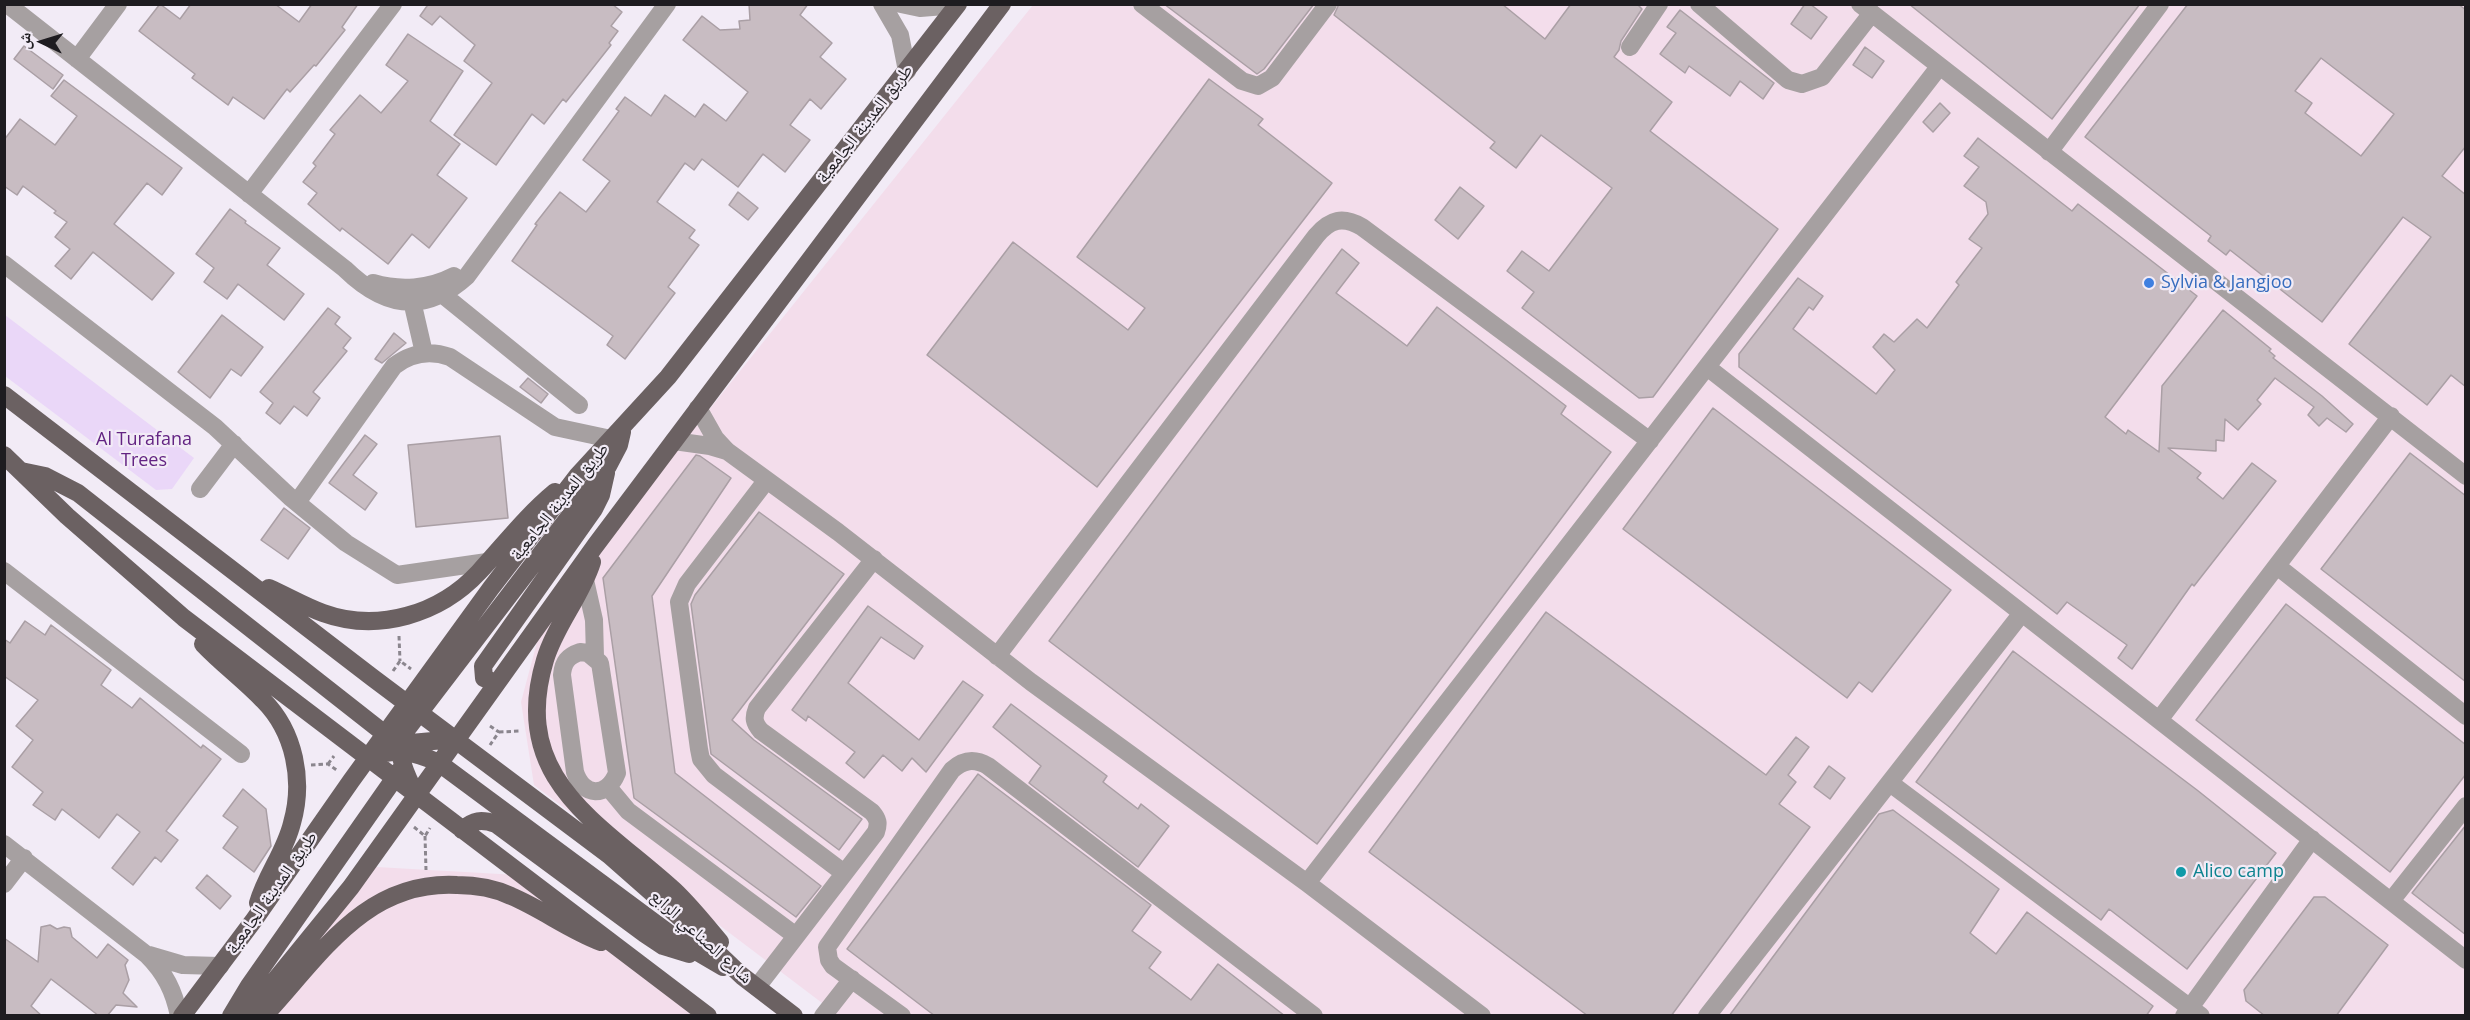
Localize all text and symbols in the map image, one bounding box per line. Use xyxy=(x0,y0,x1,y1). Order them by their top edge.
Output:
north arrow xyxy=(12,12,72,72)
text: ش xyxy=(12,32,36,50)
street label: طريق المدينة الجامعية xyxy=(812,60,918,188)
place label: Sylvia & Jangjoo xyxy=(2161,272,2292,294)
marker: Sylvia & Jangjoo xyxy=(2142,276,2156,290)
park label: Al Turafana Trees xyxy=(96,429,192,472)
street label: طريق المدينة الجامعية xyxy=(506,439,614,565)
street label: طريق المدينة الجامعية xyxy=(222,828,322,958)
place label: Alico camp xyxy=(2193,861,2284,883)
marker: Alico camp xyxy=(2174,865,2188,879)
street label: شارع الصناعي الرابع xyxy=(645,885,757,989)

